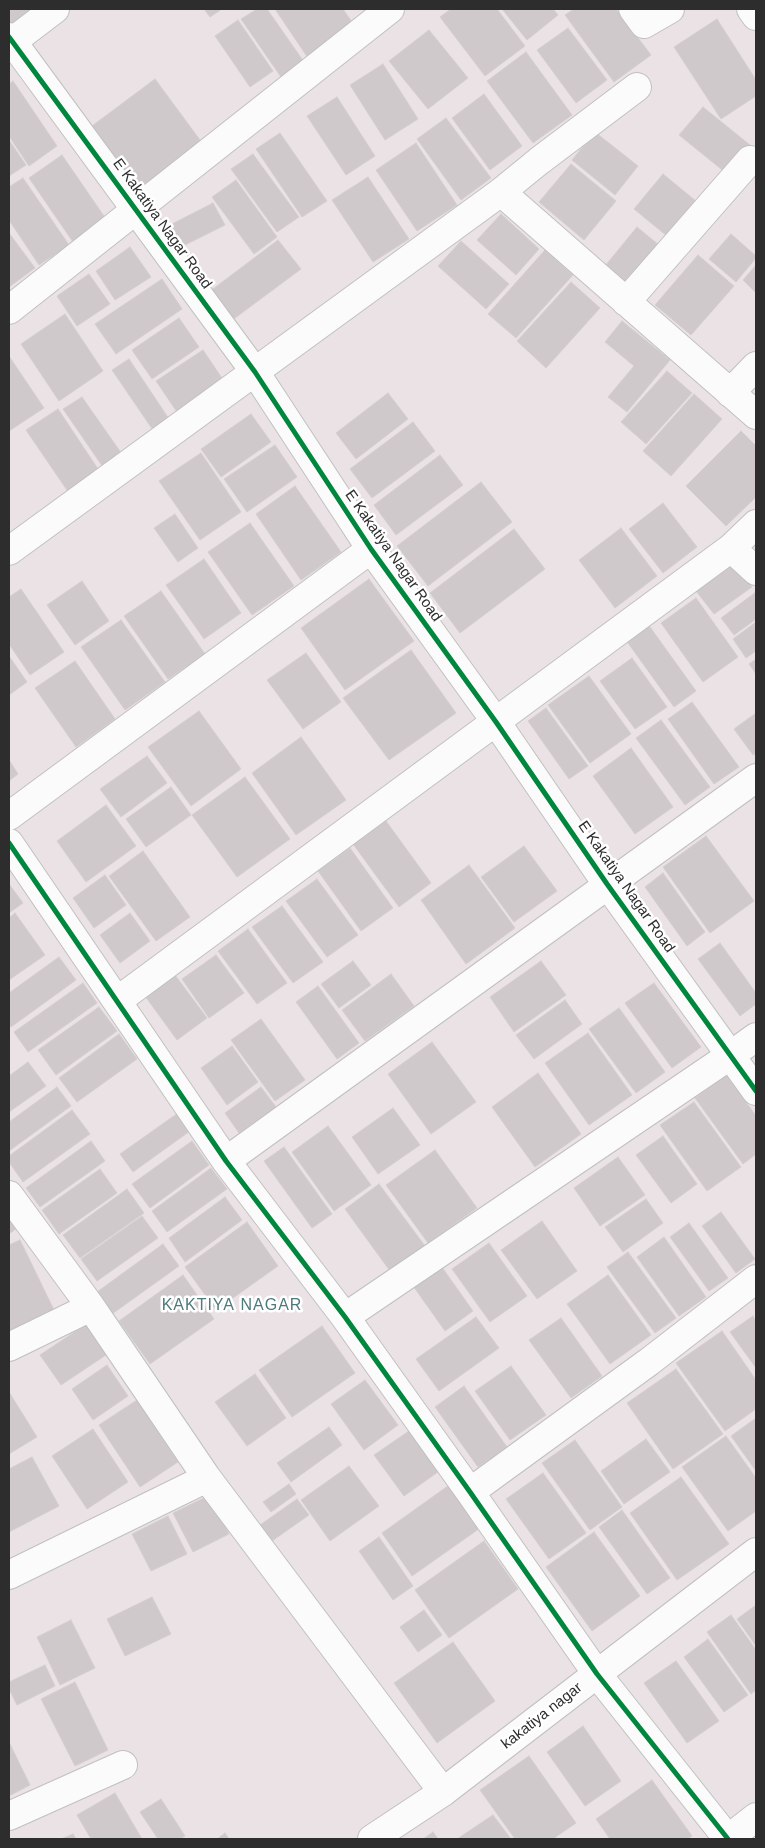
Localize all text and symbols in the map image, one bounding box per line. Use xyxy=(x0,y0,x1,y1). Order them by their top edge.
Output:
street label: E Kakatiya Nagar Road xyxy=(109,155,215,293)
street label: E Kakatiya Nagar Road xyxy=(341,487,445,625)
street label: E Kakatiya Nagar Road xyxy=(574,818,678,956)
district label: KAKTIYA NAGAR xyxy=(160,1296,304,1316)
street label: kakatiya nagar xyxy=(498,1679,586,1753)

